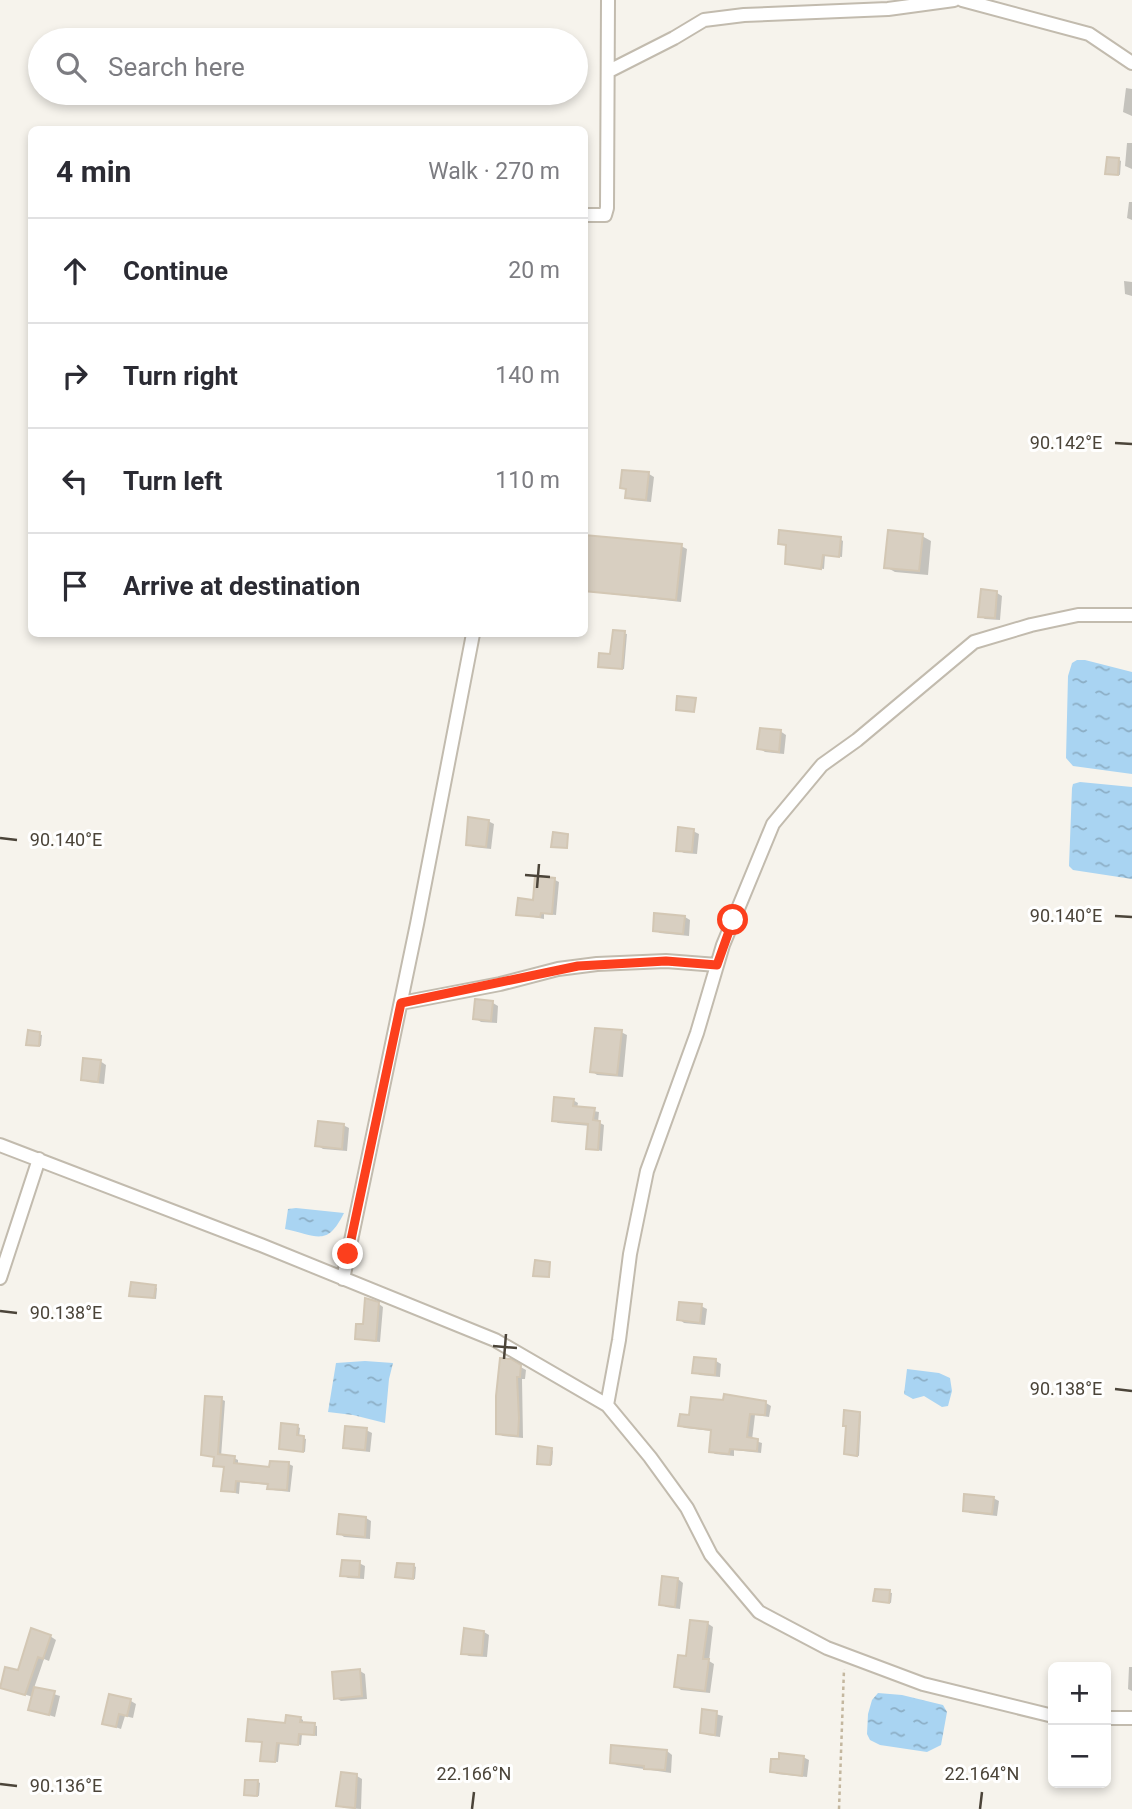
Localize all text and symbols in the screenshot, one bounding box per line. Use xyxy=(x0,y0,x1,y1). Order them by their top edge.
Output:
search box xyxy=(28,28,588,105)
icon: search xyxy=(52,48,90,86)
text: Search here xyxy=(108,52,245,82)
text: 4 min xyxy=(56,154,131,189)
text: Walk · 270 m xyxy=(428,158,560,185)
icon: ahead xyxy=(56,252,94,290)
text: Continue xyxy=(123,256,228,286)
text: 20 m xyxy=(508,257,560,284)
icon: right xyxy=(56,357,94,395)
text: Turn right xyxy=(123,361,238,391)
text: 140 m xyxy=(495,362,560,389)
text: 90.142°E xyxy=(1030,432,1102,453)
icon: left xyxy=(56,462,94,500)
text: Turn left xyxy=(123,466,222,496)
text: 110 m xyxy=(495,467,560,494)
icon: arrive xyxy=(56,567,94,605)
text: Arrive at destination xyxy=(123,571,360,601)
text: 90.140°E xyxy=(30,829,102,850)
route start xyxy=(717,904,748,935)
text: 90.140°E xyxy=(1030,905,1102,926)
route end xyxy=(332,1238,363,1269)
text: 90.138°E xyxy=(30,1302,102,1323)
text: 90.138°E xyxy=(1030,1378,1102,1399)
map controls xyxy=(1048,1662,1111,1788)
button: + xyxy=(1048,1662,1111,1725)
button: − xyxy=(1048,1725,1111,1788)
text: 22.166°N xyxy=(437,1763,511,1784)
text: 22.164°N xyxy=(945,1763,1019,1784)
text: 90.136°E xyxy=(30,1775,102,1796)

